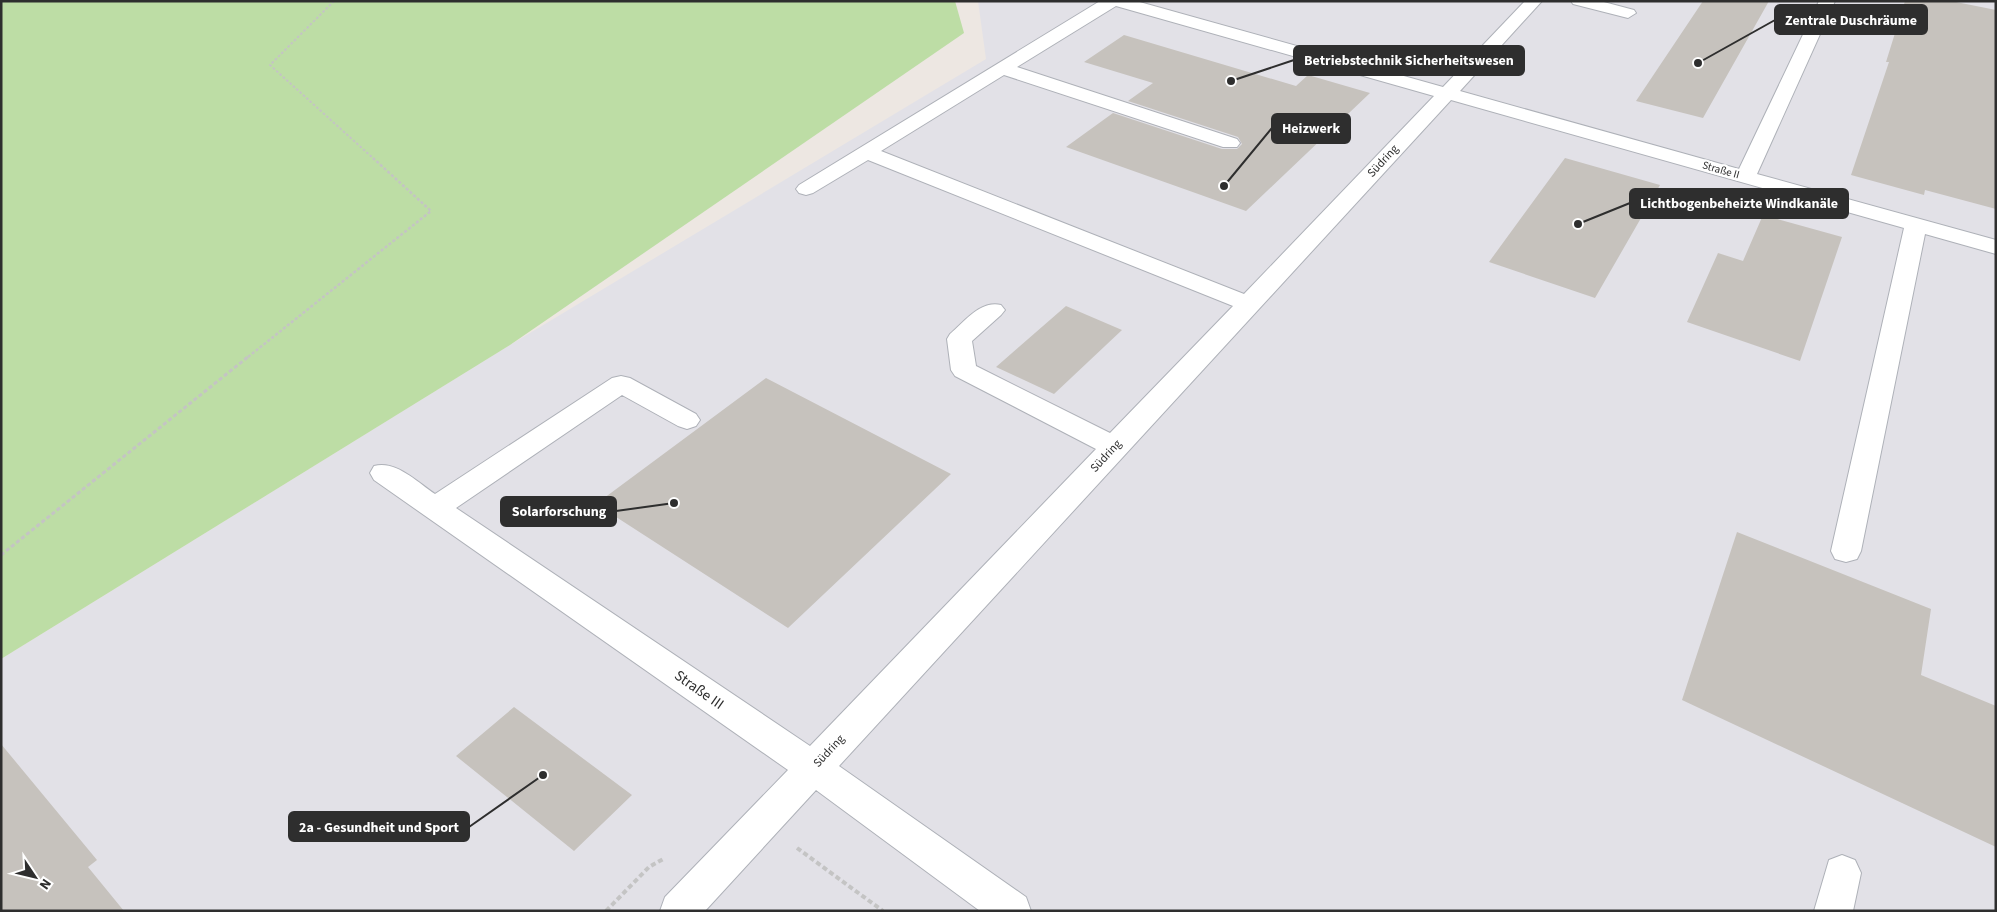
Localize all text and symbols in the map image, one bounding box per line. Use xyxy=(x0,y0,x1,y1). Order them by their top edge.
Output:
callout: Zentrale Duschräume xyxy=(1775,5,1927,34)
text: Zentrale Duschräume xyxy=(1785,11,1917,31)
callout: Betriebstechnik Sicherheitswesen xyxy=(1294,46,1524,75)
text: Betriebstechnik Sicherheitswesen xyxy=(1304,51,1514,71)
callout: Heizwerk xyxy=(1272,114,1350,143)
text: Heizwerk xyxy=(1282,119,1340,139)
street label: Südring xyxy=(1363,141,1403,181)
street label: Straße II xyxy=(1701,158,1741,182)
callout: Lichtbogenbeheizte Windkanäle xyxy=(1630,189,1848,218)
text: Lichtbogenbeheizte Windkanäle xyxy=(1640,194,1838,214)
street label: Südring xyxy=(1086,436,1126,476)
callout: Solarforschung xyxy=(501,497,616,526)
text: Solarforschung xyxy=(512,502,607,522)
street label: Straße III xyxy=(670,665,728,715)
street label: Südring xyxy=(809,731,849,771)
callout: 2a - Gesundheit und Sport xyxy=(289,812,469,841)
text: 2a - Gesundheit und Sport xyxy=(299,818,460,838)
north arrow xyxy=(10,852,60,902)
text: N xyxy=(34,874,56,893)

